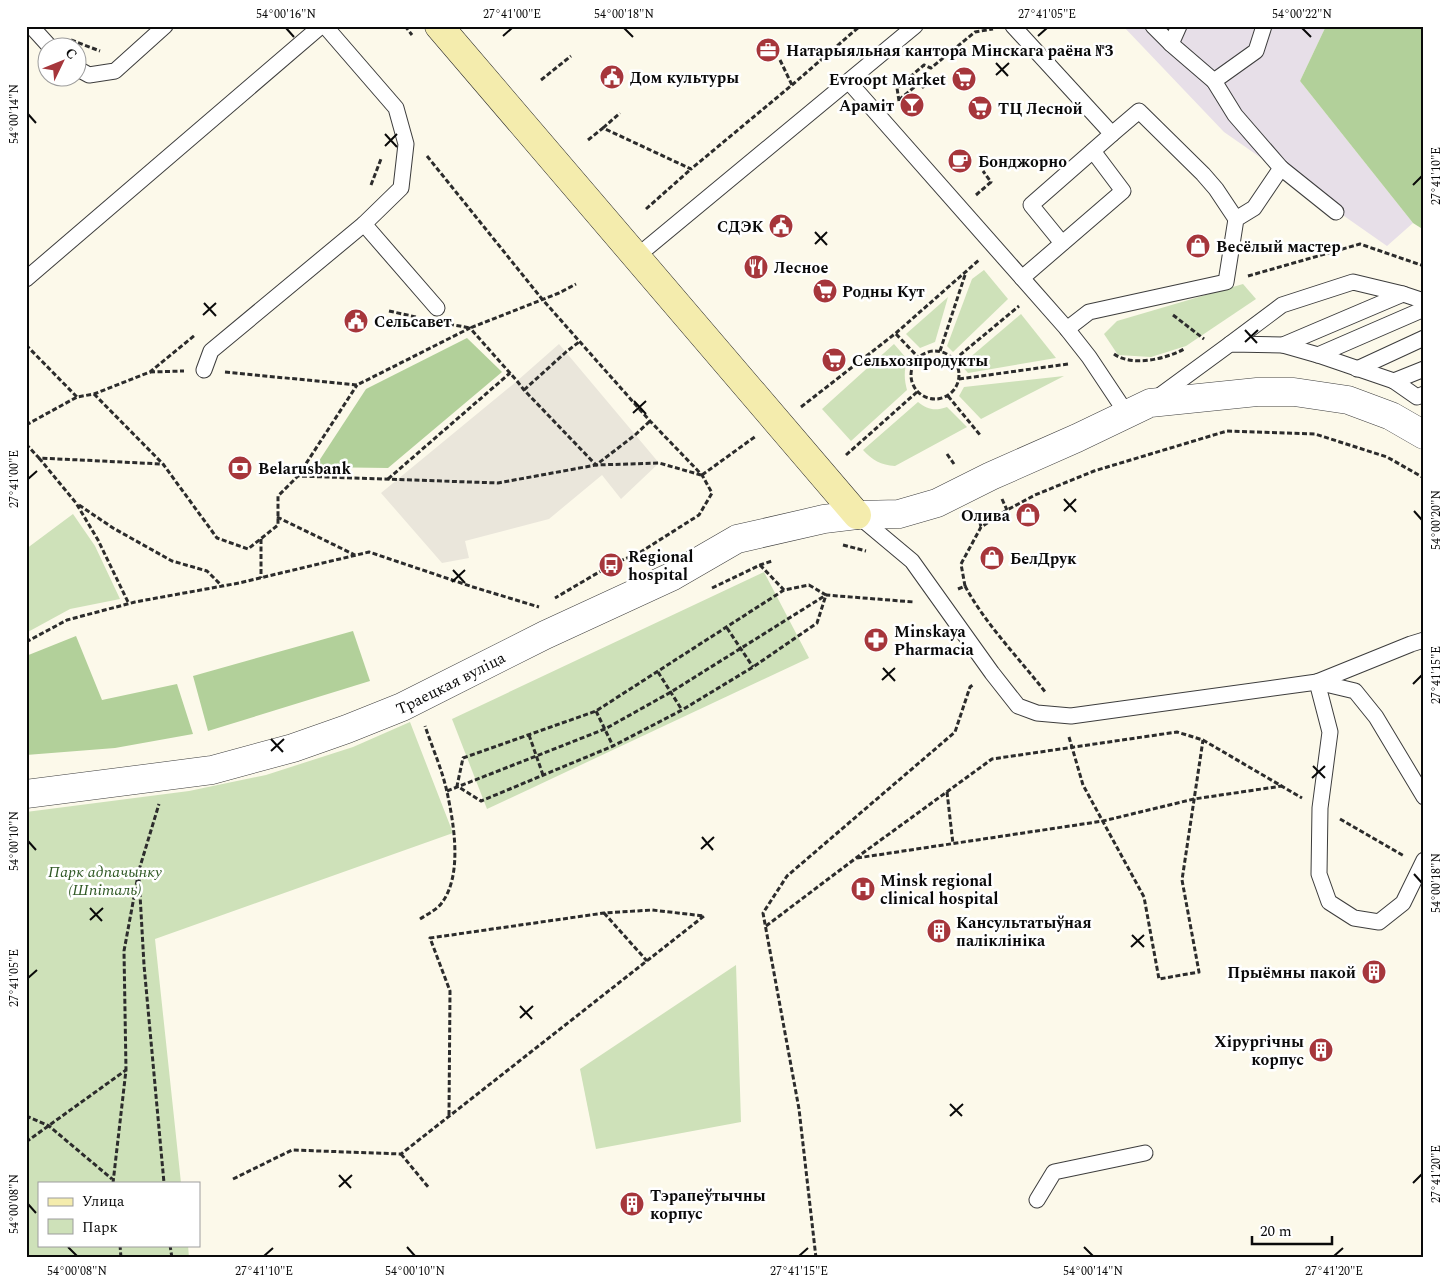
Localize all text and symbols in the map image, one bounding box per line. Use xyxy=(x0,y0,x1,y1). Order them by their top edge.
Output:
text: 54°00'16"N xyxy=(256,5,316,24)
text: 27°41'00"E xyxy=(483,5,541,24)
text: 54°00'18"N xyxy=(594,5,654,24)
text: 27°41'05"E xyxy=(1018,5,1076,24)
text: 54°00'22"N xyxy=(1272,5,1332,24)
office icon: Натарыяльная кантора Мінскага раёна №3 xyxy=(755,37,781,63)
north arrow xyxy=(38,38,88,88)
place label: Натарыяльная кантора Мінскага раёна №3 xyxy=(786,39,1114,63)
text: С xyxy=(60,43,82,64)
public building icon: Дом культуры xyxy=(599,64,625,90)
place label: Дом культуры xyxy=(630,66,739,90)
supermarket icon: Evroopt Market xyxy=(951,66,977,92)
place label: Evroopt Market xyxy=(829,68,946,92)
text: 54°00'14"N xyxy=(5,84,24,144)
bar icon: Араміт xyxy=(899,92,925,118)
place label: Араміт xyxy=(839,94,894,118)
supermarket icon: ТЦ Лесной xyxy=(967,95,993,121)
place label: ТЦ Лесной xyxy=(998,97,1083,121)
text: 27°41'10"E xyxy=(1427,147,1446,205)
cafe icon: Бонджорно xyxy=(947,148,973,174)
place label: Бонджорно xyxy=(978,150,1067,174)
public building icon: СДЭК xyxy=(768,213,794,239)
place label: СДЭК xyxy=(717,215,765,239)
shop icon: Весёлый мастер xyxy=(1185,233,1211,259)
place label: Весёлый мастер xyxy=(1216,235,1341,259)
restaurant icon: Лесное xyxy=(743,254,769,280)
place label: Лесное xyxy=(774,256,828,280)
supermarket icon: Родны Кут xyxy=(812,278,838,304)
place label: Родны Кут xyxy=(842,280,925,304)
public building icon: Сельсавет xyxy=(343,308,369,334)
place label: Сельсавет xyxy=(374,310,452,334)
supermarket icon: Сельхозпродукты xyxy=(821,347,847,373)
place label: Сельхозпродукты xyxy=(852,349,988,373)
text: 27°41'00"E xyxy=(5,450,24,508)
bank icon: Belarusbank xyxy=(227,455,253,481)
place label: Belarusbank xyxy=(258,457,351,481)
text: 54°00'20"N xyxy=(1427,490,1446,550)
shop icon: Олива xyxy=(1015,502,1041,528)
place label: Олива xyxy=(961,504,1011,528)
place label: Regional hospital xyxy=(628,545,694,587)
shop icon: БелДрук xyxy=(979,545,1005,571)
place label: БелДрук xyxy=(1010,547,1077,571)
bus stop icon: Regional hospital xyxy=(598,552,624,578)
place label: Minskaya Pharmacia xyxy=(894,620,975,662)
pharmacy icon: Minskaya Pharmacia xyxy=(863,627,889,653)
street label: Траецкая вуліца xyxy=(392,646,510,721)
text: 27°41'15"E xyxy=(1427,646,1446,704)
text: 54°00'10"N xyxy=(5,811,24,871)
text: 54°00'18"N xyxy=(1427,853,1446,913)
park label: Парк адпачынку (Шпіталь) xyxy=(48,860,162,902)
place label: Minsk regional clinical hospital xyxy=(880,869,999,911)
hospital icon: Minsk regional clinical hospital xyxy=(850,876,876,902)
place label: Кансультатыўная паліклініка xyxy=(956,911,1092,953)
building icon: Кансультатыўная паліклініка xyxy=(926,918,952,944)
text: 27°41'05"E xyxy=(5,949,24,1007)
building icon: Прыёмны пакой xyxy=(1361,959,1387,985)
place label: Прыёмны пакой xyxy=(1227,961,1356,985)
place label: Хірургічны корпус xyxy=(1214,1030,1304,1072)
building icon: Хірургічны корпус xyxy=(1308,1037,1334,1063)
text: 27°41'20"E xyxy=(1427,1145,1446,1203)
text: 54°00'08"N xyxy=(5,1174,24,1234)
legend xyxy=(38,1182,200,1246)
place label: Тэрапеўтычны корпус xyxy=(650,1184,766,1226)
text: Улица xyxy=(82,1190,125,1213)
building icon: Тэрапеўтычны корпус xyxy=(619,1191,645,1217)
scale bar xyxy=(1252,1214,1332,1246)
text: Парк xyxy=(82,1216,118,1239)
text: 20 m xyxy=(1260,1220,1292,1243)
text: 54°00'08"N xyxy=(47,1262,107,1281)
text: 27°41'10"E xyxy=(235,1262,293,1281)
text: 54°00'10"N xyxy=(385,1262,445,1281)
text: 27°41'15"E xyxy=(770,1262,828,1281)
text: 54°00'14"N xyxy=(1063,1262,1123,1281)
text: 27°41'20"E xyxy=(1305,1262,1363,1281)

